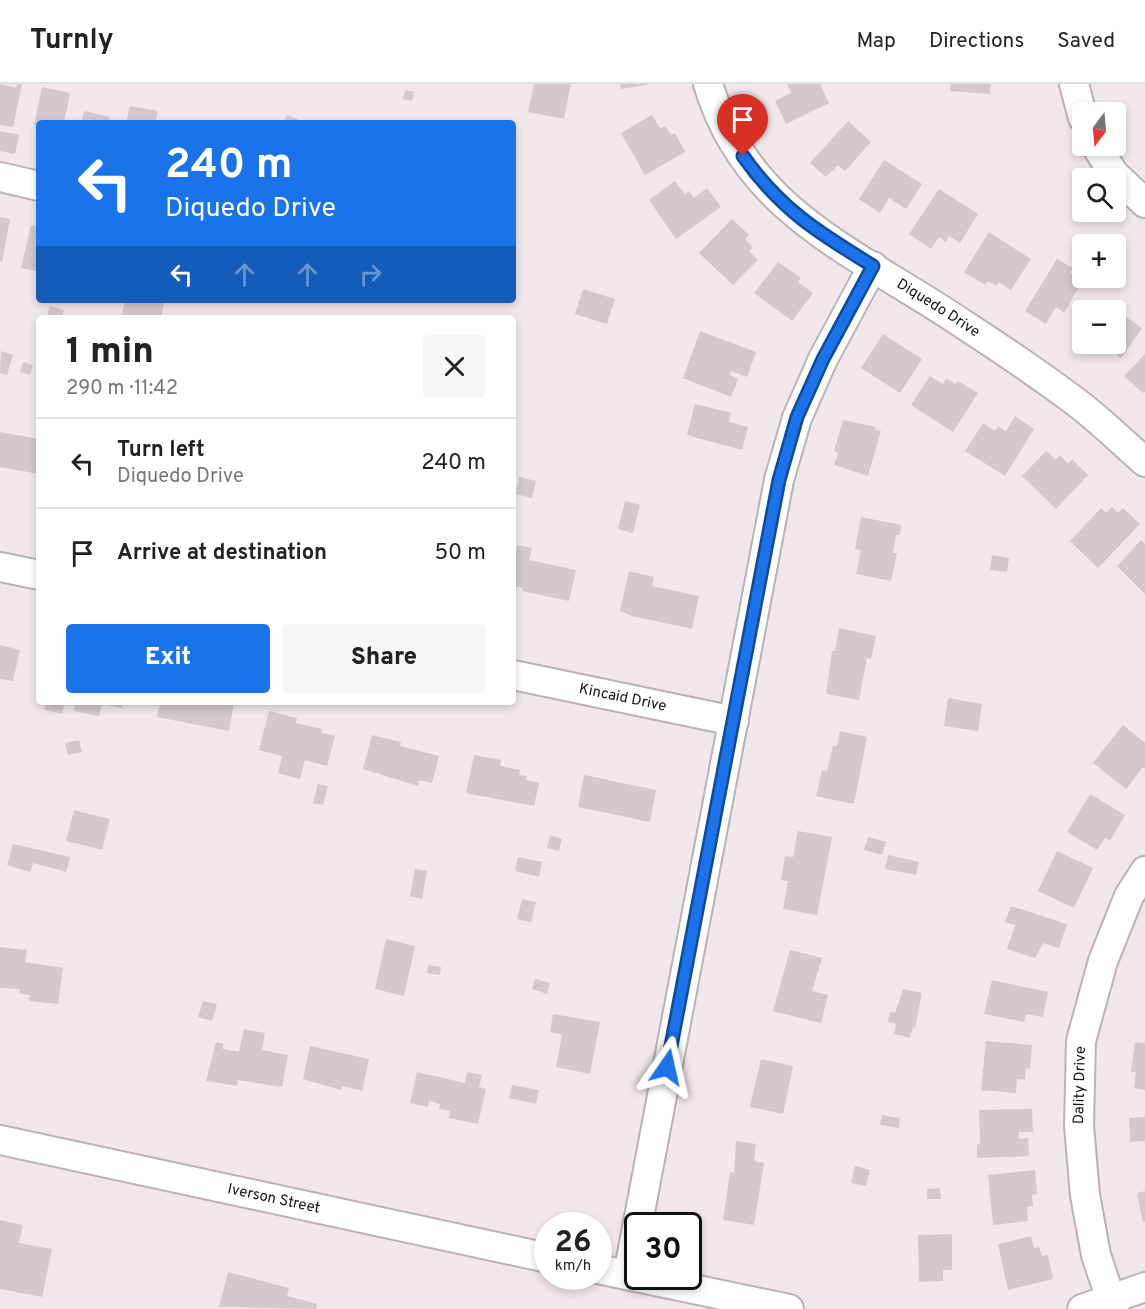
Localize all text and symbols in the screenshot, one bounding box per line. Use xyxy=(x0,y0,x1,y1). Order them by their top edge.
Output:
text: Turnly xyxy=(30,23,114,59)
text: Map xyxy=(856,28,896,55)
text: Directions xyxy=(929,28,1024,55)
text: Saved xyxy=(1057,28,1115,55)
pin xyxy=(717,94,768,156)
north arrow xyxy=(1072,102,1126,156)
map controls xyxy=(1072,102,1126,354)
icon: arrive xyxy=(726,103,759,136)
text: 240 m xyxy=(165,140,293,193)
icon: left xyxy=(66,144,144,222)
button: search xyxy=(1072,168,1126,222)
text: Diquedo Drive xyxy=(165,192,336,226)
button: + xyxy=(1072,234,1126,288)
icon: left xyxy=(165,258,198,291)
icon: ahead xyxy=(228,258,261,291)
icon: ahead xyxy=(291,258,324,291)
icon: right xyxy=(354,258,387,291)
street label: Diquedo Drive xyxy=(893,275,983,342)
button: − xyxy=(1072,300,1126,354)
text: 1 min xyxy=(66,330,154,376)
button: close xyxy=(423,335,486,398)
text: 290 m · 11:42 xyxy=(66,376,178,402)
text: Turn left xyxy=(117,437,205,464)
icon: left xyxy=(66,447,99,480)
text: 240 m xyxy=(421,450,486,477)
text: Diquedo Drive xyxy=(117,464,244,490)
icon: arrive xyxy=(66,537,99,570)
text: Arrive at destination xyxy=(117,540,327,567)
text: 50 m xyxy=(434,540,486,567)
button: Exit xyxy=(66,624,270,693)
button: Share xyxy=(282,624,486,693)
street label: Kincaid Drive xyxy=(577,679,668,716)
position arrow xyxy=(635,1035,699,1099)
street label: Dality Drive xyxy=(1070,1046,1090,1124)
street label: Iverson Street xyxy=(226,1180,322,1218)
speed limit sign: 30 xyxy=(624,1212,702,1290)
text: 26 xyxy=(555,1225,591,1262)
text: km/h xyxy=(555,1257,591,1276)

